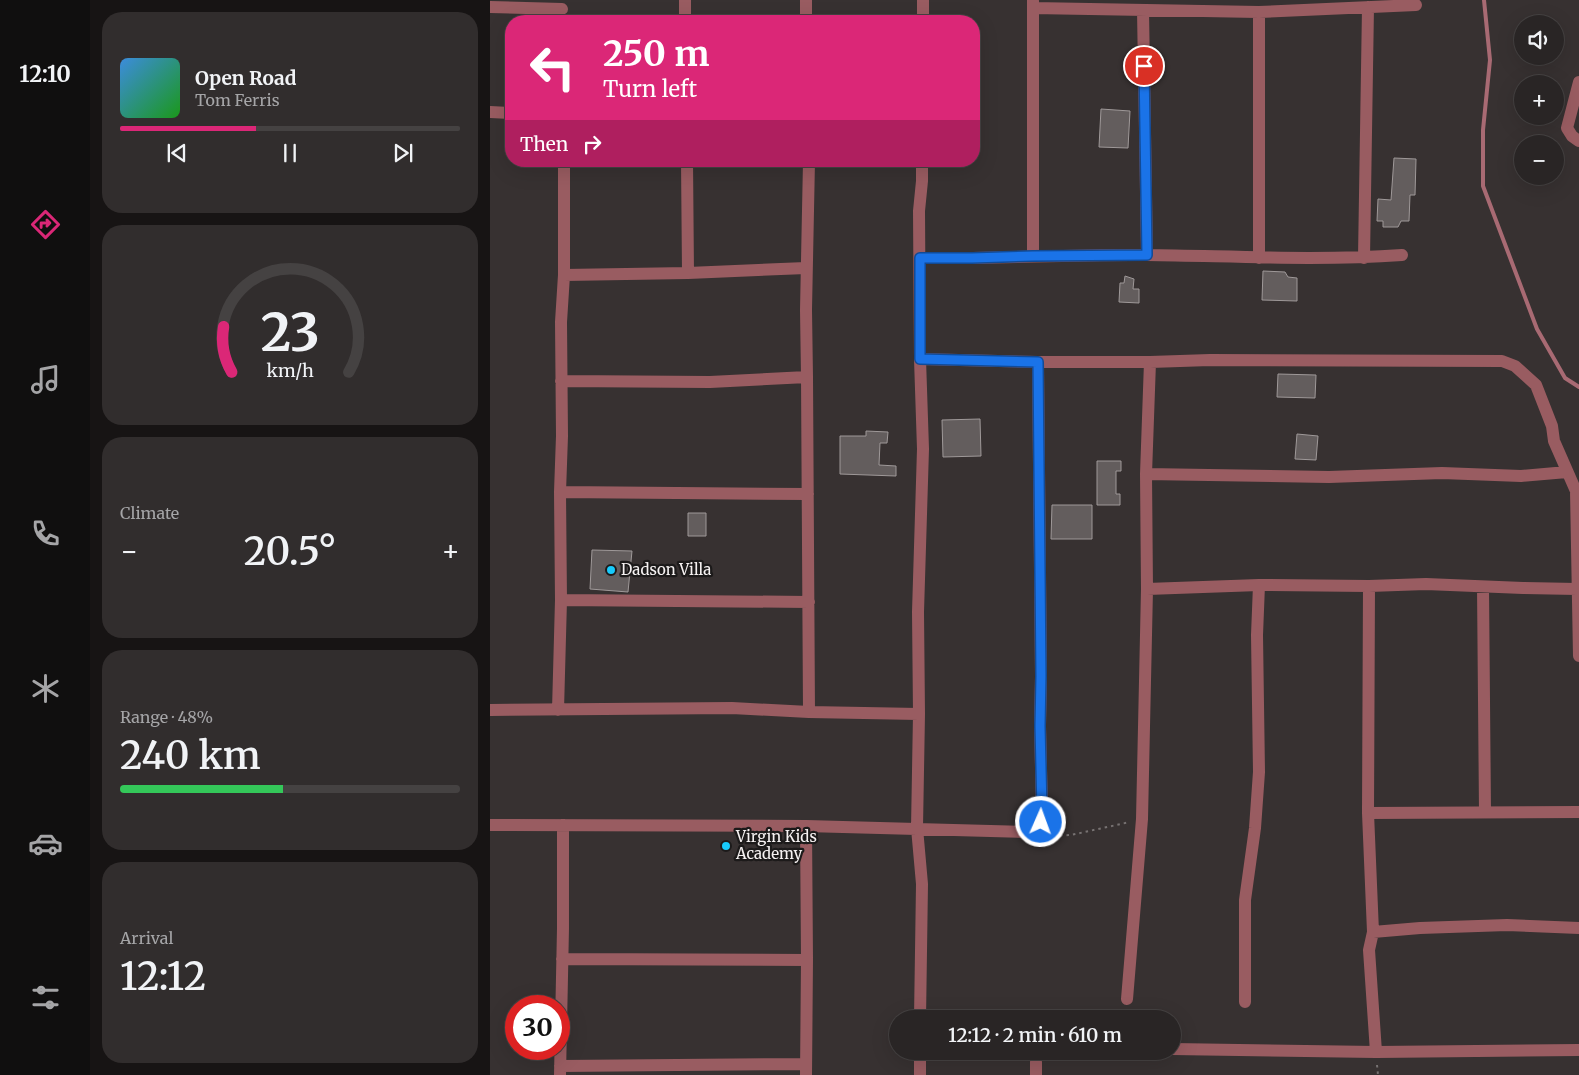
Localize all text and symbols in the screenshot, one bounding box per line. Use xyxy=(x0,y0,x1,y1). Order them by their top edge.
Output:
map controls xyxy=(1514,15,1564,185)
button: sound xyxy=(1514,15,1564,65)
text: 250 m xyxy=(603,32,709,76)
icon: left xyxy=(520,35,585,100)
pin xyxy=(1123,45,1165,87)
icon: arrive xyxy=(1130,52,1158,80)
text: 12:10 xyxy=(19,60,71,88)
text: Open Road xyxy=(195,66,297,90)
text: Turn left xyxy=(603,75,697,103)
button: + xyxy=(1514,75,1564,125)
text: Tom Ferris xyxy=(195,90,280,110)
icon: right xyxy=(578,130,606,158)
text: Then xyxy=(520,132,568,156)
button: − xyxy=(1514,135,1564,185)
icon: previous xyxy=(163,139,191,167)
icon: pause xyxy=(276,139,304,167)
icon: next xyxy=(389,139,417,167)
icon: directions xyxy=(28,207,63,242)
text: 23 xyxy=(260,300,320,365)
text: km/h xyxy=(266,359,314,382)
icon: music xyxy=(28,362,63,397)
text: Climate xyxy=(120,503,179,523)
icon: phone xyxy=(28,516,63,551)
text: 20.5° xyxy=(244,528,336,575)
text: − xyxy=(120,533,139,569)
text: + xyxy=(441,533,460,569)
place label: Dadson Villa xyxy=(621,560,711,579)
marker: Dadson Villa xyxy=(605,564,617,576)
icon: climate xyxy=(28,671,63,706)
text: Range · 48% xyxy=(120,707,213,727)
text: 240 km xyxy=(120,732,261,779)
position arrow xyxy=(1014,795,1066,847)
icon: car xyxy=(28,826,63,861)
place label: Virgin Kids Academy xyxy=(735,827,817,863)
marker: Virgin Kids Academy xyxy=(720,840,732,852)
text: Arrival xyxy=(120,928,173,948)
text: 12:12 xyxy=(120,953,206,1000)
icon: filters xyxy=(28,980,63,1015)
speed limit sign: 30 xyxy=(505,995,570,1060)
text: 12:12 · 2 min · 610 m xyxy=(948,1023,1122,1047)

